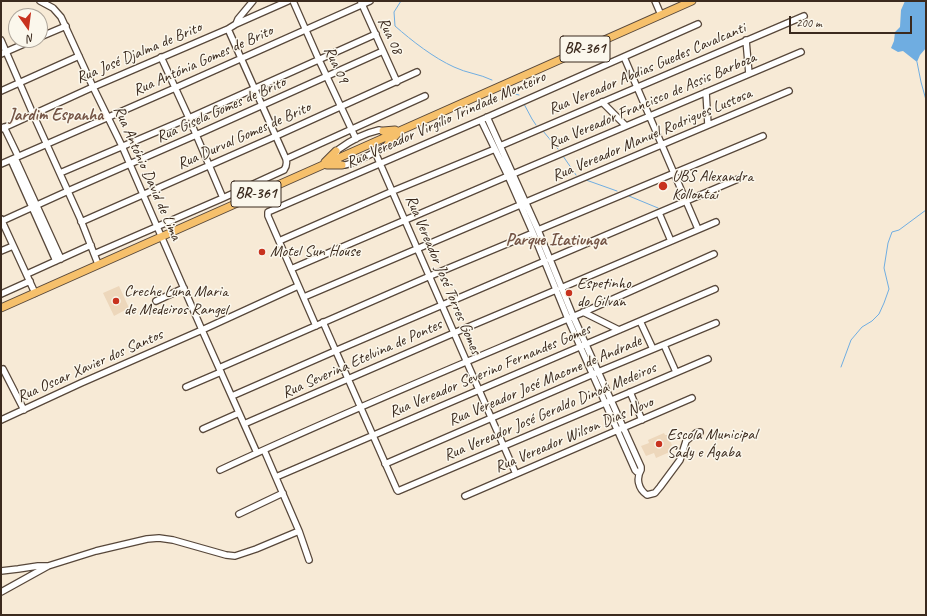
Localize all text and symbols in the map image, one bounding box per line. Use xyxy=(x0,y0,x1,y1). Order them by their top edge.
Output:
north arrow xyxy=(8,8,48,48)
scale bar xyxy=(791,8,914,34)
street label: Rua 08 xyxy=(373,14,407,58)
text: 200 m xyxy=(796,15,822,31)
street label: Rua José Djalma de Brito xyxy=(73,18,205,88)
street label: Rua Vereador Abdias Guedes Cavalcanti xyxy=(546,19,748,119)
street label: Rua Antónia Gomes de Brito xyxy=(130,21,276,101)
text: N xyxy=(26,31,36,46)
road number: BR-361 xyxy=(560,36,610,62)
street label: Rua 09 xyxy=(319,43,353,87)
street label: Rua Vereador Francisco de Assis Barboza xyxy=(545,48,759,154)
street label: Rua Vereador Virgílio Trindade Monteiro xyxy=(343,67,549,173)
street label: Rua Gisela Gomes de Brito xyxy=(153,73,289,147)
street label: Rua Vereador Manuel Rodrigues Lustosa xyxy=(549,84,755,186)
street label: Rua Durval Gomes de Brito xyxy=(174,98,314,174)
street label: Rua António David de Lima xyxy=(109,103,185,243)
district label: Jardim Espanha xyxy=(9,106,103,126)
place label: UBS Alexandra Kollontai xyxy=(672,167,753,205)
marker: UBS Alexandra Kollontai xyxy=(657,180,669,192)
road number: BR-361 xyxy=(231,181,281,207)
street label: Rua Vereador José Torres Gomes xyxy=(401,192,485,358)
district label: Parque Itatiunga xyxy=(506,231,606,251)
place label: Motel Sun House xyxy=(270,242,360,262)
marker: Motel Sun House xyxy=(257,247,267,257)
place label: Espetinho do Gilvan xyxy=(577,274,631,312)
place label: Creche Luna Maria de Medeiros Rangel xyxy=(124,282,228,320)
marker: Espetinho do Gilvan xyxy=(564,288,574,298)
marker: Creche Luna Maria de Medeiros Rangel xyxy=(111,296,121,306)
street label: Rua Severina Etelvina de Pontes xyxy=(279,315,445,403)
street label: Rua Vereador Severino Fernandes Gomes xyxy=(386,320,594,422)
street label: Rua Oscar Xavier dos Santos xyxy=(14,325,166,407)
street label: Rua Vereador José Macone de Andrade xyxy=(446,332,644,430)
street label: Rua Vereador José Geraldo Dinoá Medeiros xyxy=(441,358,659,466)
street label: Rua Vereador Wilson Dias Novo xyxy=(492,393,656,477)
place label: Escola Municipal Sady e Ágaba xyxy=(667,425,757,463)
marker: Escola Municipal Sady e Ágaba xyxy=(654,439,664,449)

